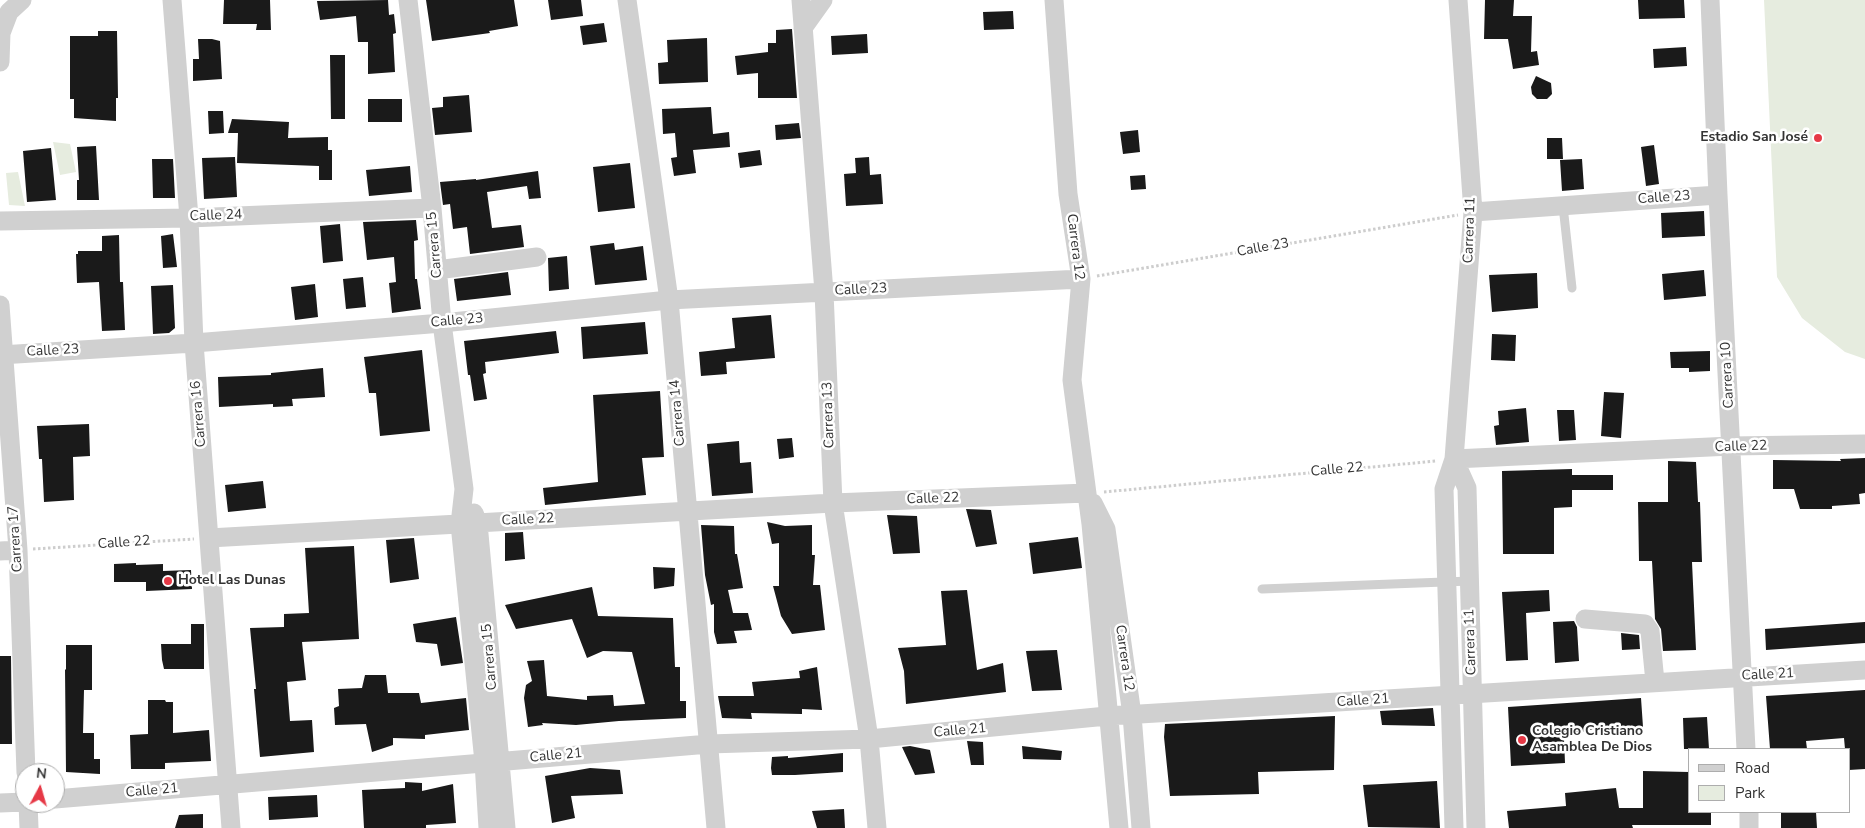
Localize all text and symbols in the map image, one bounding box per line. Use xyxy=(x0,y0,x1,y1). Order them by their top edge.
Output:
place label: Estadio San José xyxy=(1700,130,1808,146)
marker: Estadio San José xyxy=(1812,132,1824,144)
street label: Calle 23 xyxy=(1637,188,1691,208)
street label: Carrera 11 xyxy=(1460,196,1480,264)
street label: Calle 24 xyxy=(189,207,243,225)
street label: Carrera 15 xyxy=(424,211,446,279)
street label: Carrera 12 xyxy=(1063,213,1087,281)
street label: Calle 23 xyxy=(1236,235,1290,261)
street label: Calle 23 xyxy=(834,280,888,300)
street label: Calle 23 xyxy=(430,310,484,332)
street label: Calle 23 xyxy=(26,341,80,361)
street label: Carrera 10 xyxy=(1718,341,1738,409)
street label: Carrera 14 xyxy=(667,379,689,447)
street label: Carrera 16 xyxy=(188,380,210,448)
street label: Carrera 13 xyxy=(819,381,839,449)
street label: Calle 22 xyxy=(1714,438,1768,456)
street label: Calle 22 xyxy=(1310,459,1364,481)
street label: Calle 22 xyxy=(906,490,960,508)
street label: Carrera 17 xyxy=(5,505,27,573)
street label: Calle 22 xyxy=(501,510,555,530)
street label: Calle 22 xyxy=(97,533,151,553)
place label: Hotel Las Dunas xyxy=(178,573,286,589)
marker: Hotel Las Dunas xyxy=(162,575,174,587)
street label: Carrera 11 xyxy=(1461,608,1481,676)
street label: Carrera 15 xyxy=(479,623,501,691)
street label: Carrera 12 xyxy=(1111,624,1137,692)
street label: Calle 21 xyxy=(1741,665,1795,685)
street label: Calle 21 xyxy=(1336,691,1390,711)
street label: Calle 21 xyxy=(933,720,987,742)
place label: Colegio Cristiano Asamblea De Dios xyxy=(1532,724,1652,756)
marker: Colegio Cristiano Asamblea De Dios xyxy=(1516,734,1528,746)
street label: Calle 21 xyxy=(529,745,583,767)
legend xyxy=(1688,748,1850,813)
text: Road xyxy=(1735,758,1770,778)
north arrow xyxy=(15,763,65,813)
text: N xyxy=(35,764,48,784)
street label: Calle 21 xyxy=(125,780,179,802)
text: Park xyxy=(1735,783,1765,803)

